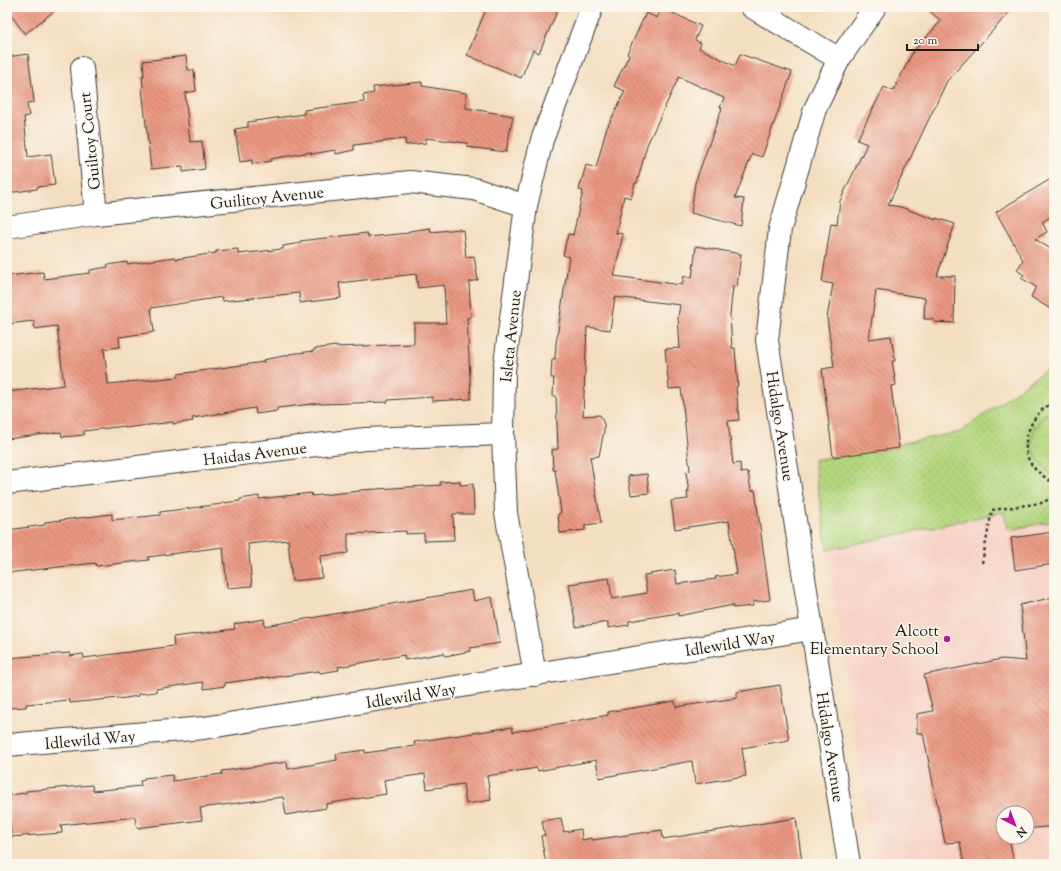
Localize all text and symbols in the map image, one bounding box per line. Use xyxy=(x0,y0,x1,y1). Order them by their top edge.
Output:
scale bar xyxy=(907,26,978,52)
text: 20 m xyxy=(913,32,938,50)
street label: Guiltoy Court xyxy=(75,90,108,191)
street label: Guilitoy Avenue xyxy=(209,182,325,217)
street label: Isleta Avenue xyxy=(496,289,529,384)
street label: Hidalgo Avenue xyxy=(758,370,799,483)
street label: Haidas Avenue xyxy=(202,438,308,473)
place label: Alcott Elementary School xyxy=(810,621,940,662)
street label: Idlewild Way xyxy=(684,627,777,664)
marker: Alcott Elementary School xyxy=(942,634,952,644)
street label: Idlewild Way xyxy=(365,679,458,716)
street label: Hidalgo Avenue xyxy=(808,691,849,804)
street label: Idlewild Way xyxy=(44,726,137,757)
north arrow xyxy=(995,805,1035,845)
text: N xyxy=(1012,822,1030,841)

